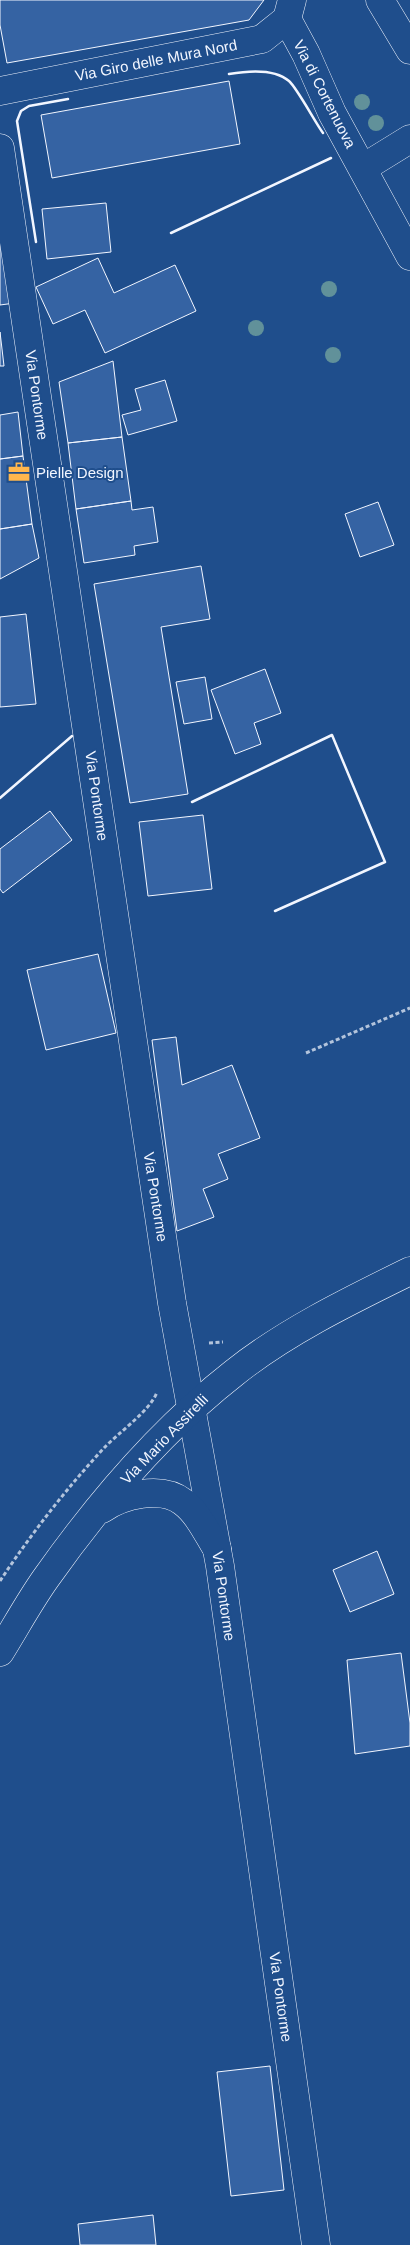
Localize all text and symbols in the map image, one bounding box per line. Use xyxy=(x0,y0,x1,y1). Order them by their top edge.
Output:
street label: Via Giro delle Mura Nord xyxy=(73,36,239,84)
street label: Via di Cortenuova xyxy=(290,37,360,151)
street label: Via Pontorme xyxy=(22,349,52,441)
office icon: Pielle Design xyxy=(6,459,32,485)
place label: Pielle Design xyxy=(36,464,124,481)
street label: Via Pontorme xyxy=(82,750,112,842)
street label: Via Pontorme xyxy=(141,1151,171,1243)
street label: Via Mario Assirelli xyxy=(117,1391,211,1487)
street label: Via Pontorme xyxy=(209,1550,239,1642)
street label: Via Pontorme xyxy=(266,1951,296,2043)

